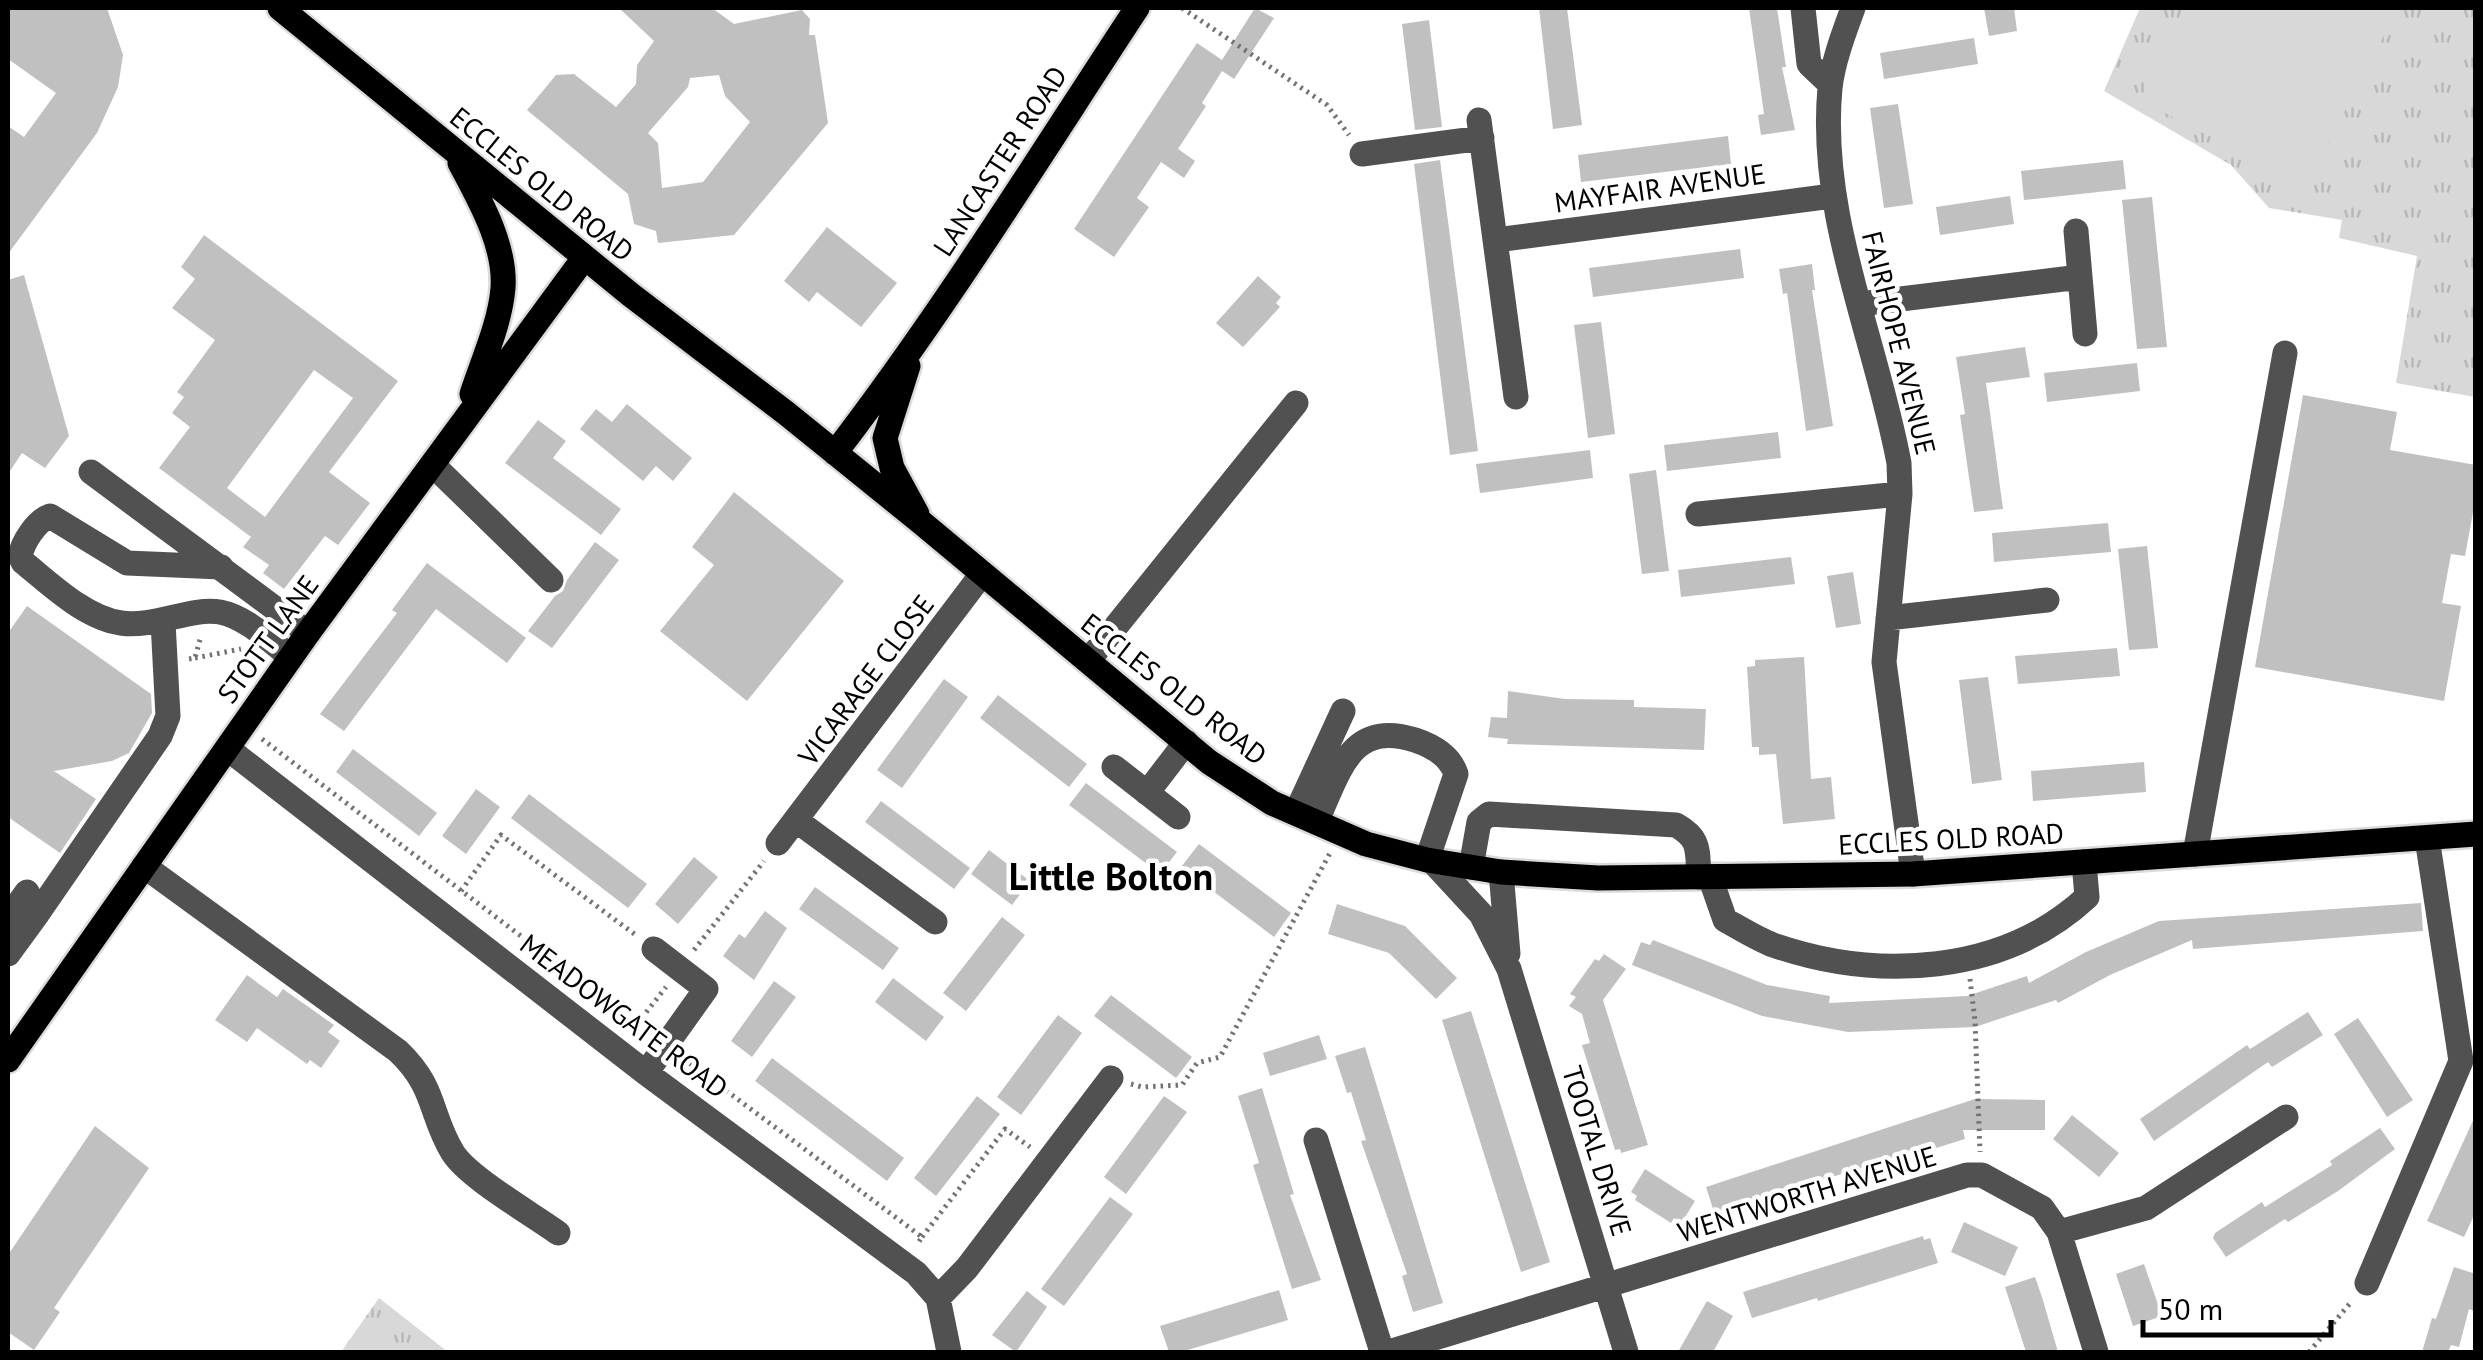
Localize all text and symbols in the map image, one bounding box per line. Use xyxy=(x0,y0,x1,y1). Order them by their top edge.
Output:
street label: LANCASTER ROAD xyxy=(924,59,1075,263)
street label: ECCLES OLD ROAD xyxy=(443,98,642,269)
street label: MAYFAIR AVENUE xyxy=(1552,154,1768,221)
street label: FAIRHOPE AVENUE xyxy=(1854,227,1945,458)
street label: STOTT LANE xyxy=(209,567,327,710)
street label: VICARAGE CLOSE xyxy=(789,587,942,773)
street label: ECCLES OLD ROAD xyxy=(1074,604,1275,773)
street label: ECCLES OLD ROAD xyxy=(1837,814,2065,863)
district label: Little Bolton xyxy=(1009,851,1213,900)
street label: MEADOWGATE ROAD xyxy=(513,925,736,1106)
street label: TOOTAL DRIVE xyxy=(1554,1061,1641,1240)
street label: WENTWORTH AVENUE xyxy=(1673,1137,1941,1250)
scale bar xyxy=(2143,1275,2330,1337)
text: 50 m xyxy=(2158,1289,2223,1328)

